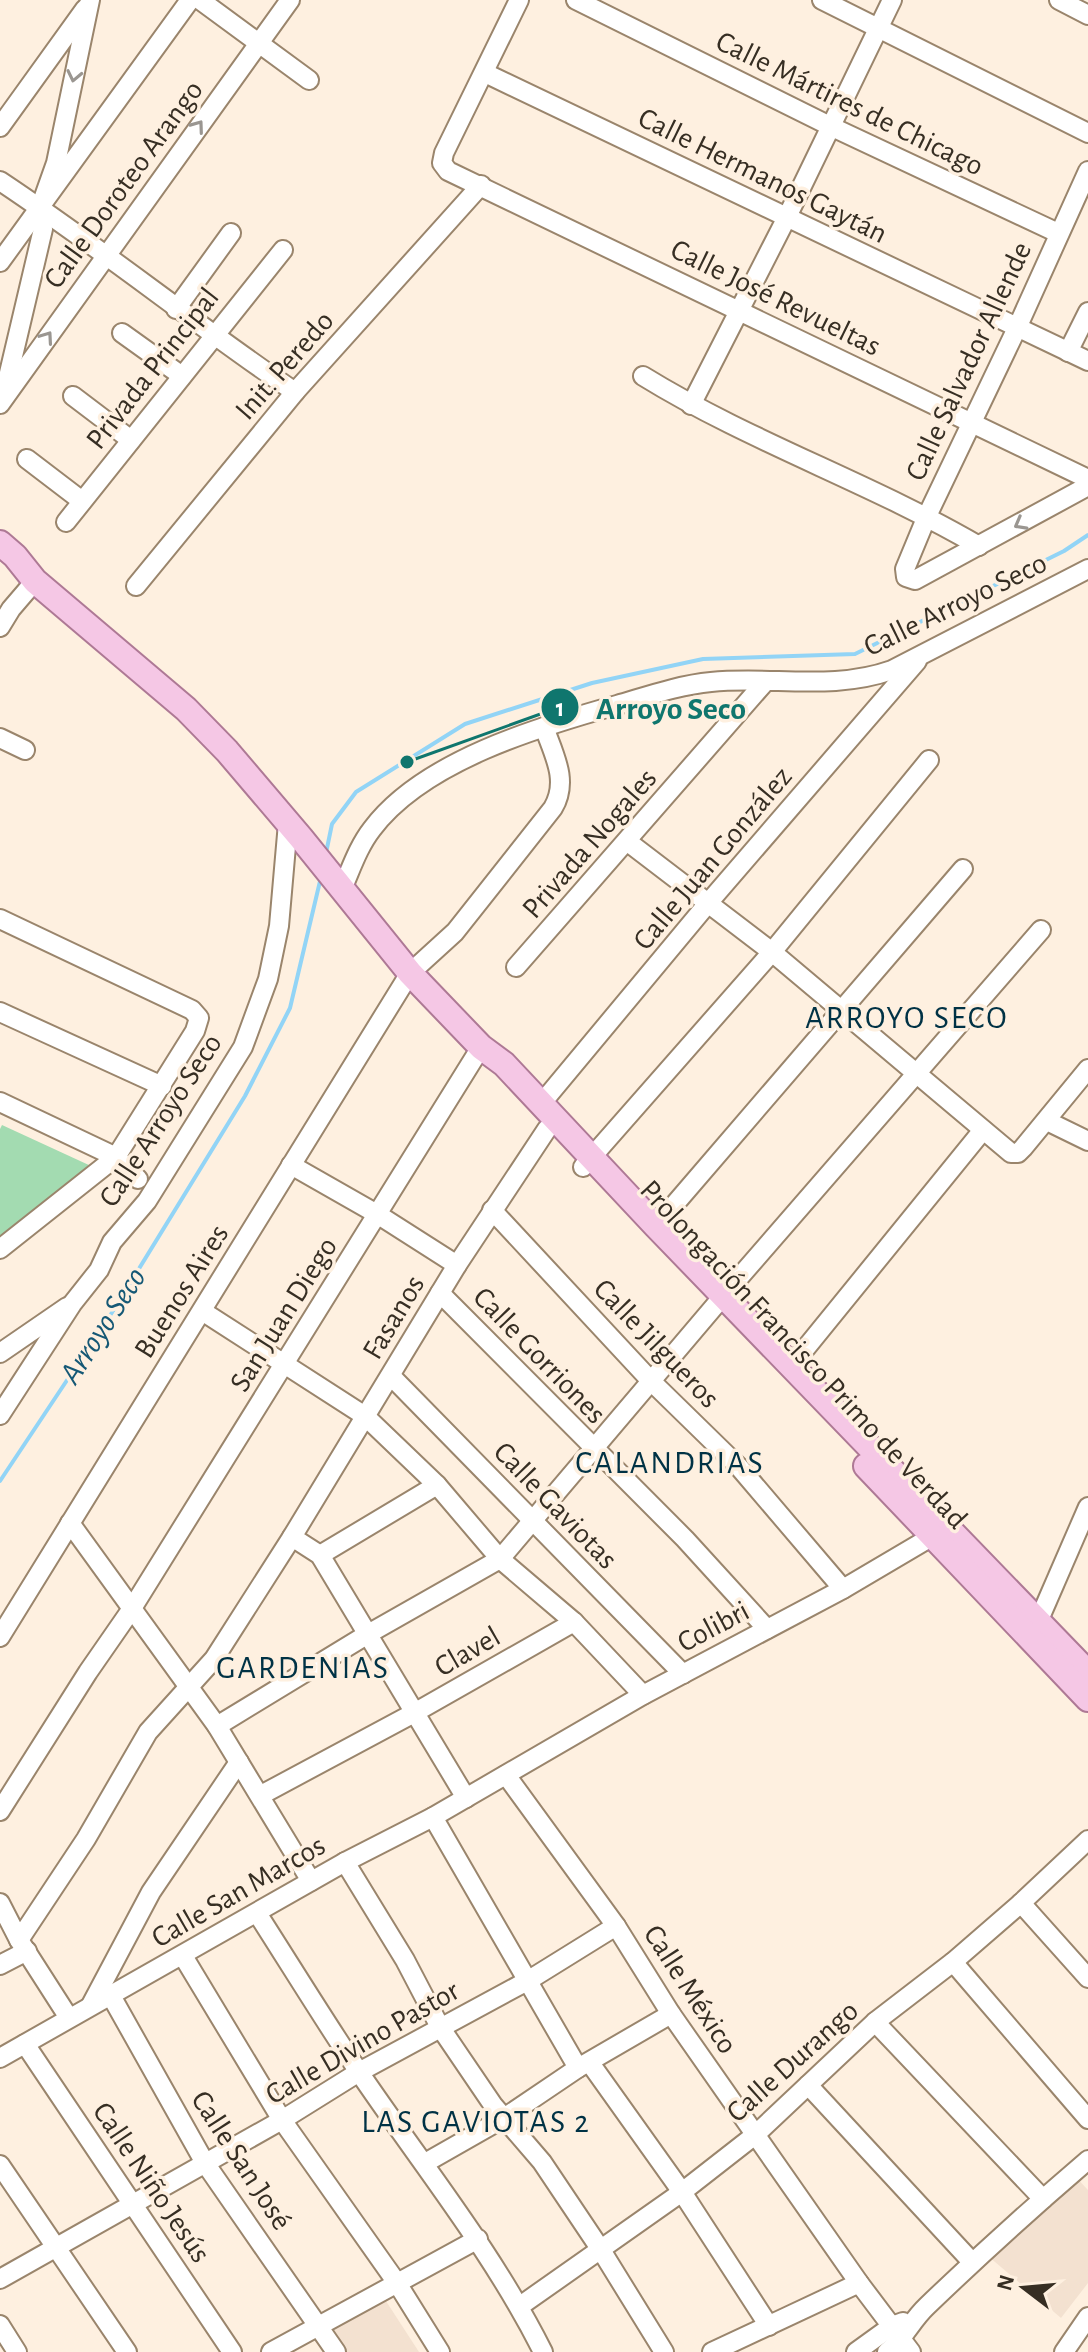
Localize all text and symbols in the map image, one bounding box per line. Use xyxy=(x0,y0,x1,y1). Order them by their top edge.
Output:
street label: Calle Mártires de Chicago xyxy=(711,26,988,182)
one-way arrow xyxy=(66,69,83,83)
street label: Calle Doroteo Arango xyxy=(39,75,209,294)
street label: Calle Hermanos Gaytán xyxy=(633,103,892,249)
one-way arrow xyxy=(189,120,203,135)
street label: Calle José Revueltas xyxy=(666,234,885,362)
street label: Calle Salvador Allende xyxy=(901,238,1037,485)
street label: Privada Principal xyxy=(81,282,225,455)
street label: Init. Peredo xyxy=(230,306,340,426)
one-way arrow xyxy=(37,332,52,346)
one-way arrow xyxy=(1014,514,1028,530)
street label: Calle Arroyo Seco xyxy=(859,548,1052,662)
callout: Arroyo Seco xyxy=(540,679,762,735)
text: Arroyo Seco xyxy=(596,693,746,725)
text: 1 xyxy=(556,697,564,721)
street label: Calle Juan González xyxy=(628,761,798,956)
street label: Privada Nogales xyxy=(517,763,663,924)
district label: ARROYO SECO xyxy=(805,1002,1009,1034)
street label: Calle Arroyo Seco xyxy=(94,1029,228,1212)
street label: Prolongación Francisco Primo de Verdad xyxy=(634,1175,973,1535)
street label: Buenos Aires xyxy=(129,1220,234,1363)
street label: San Juan Diego xyxy=(225,1232,343,1397)
water label: Arroyo Seco xyxy=(53,1262,152,1390)
street label: Fasanos xyxy=(357,1270,430,1365)
street label: Calle Jilgueros xyxy=(588,1273,725,1414)
street label: Calle Gorriones xyxy=(467,1282,611,1430)
street label: Calle Gaviotas xyxy=(488,1436,623,1575)
district label: CALANDRIAS xyxy=(575,1447,765,1479)
street label: Colibri xyxy=(673,1596,754,1658)
street label: Clavel xyxy=(430,1621,505,1682)
district label: GARDENIAS xyxy=(216,1652,390,1684)
street label: Calle San Marcos xyxy=(147,1830,330,1954)
street label: Calle México xyxy=(638,1920,743,2059)
street label: Calle Divino Pastor xyxy=(261,1975,465,2110)
street label: Calle Durango xyxy=(721,1995,864,2128)
street label: Calle San José xyxy=(185,2086,297,2235)
street label: Calle Niño Jesús xyxy=(87,2097,216,2268)
district label: LAS GAVIOTAS 2 xyxy=(361,2106,591,2138)
north arrow xyxy=(984,2248,1064,2328)
text: N xyxy=(993,2272,1018,2293)

